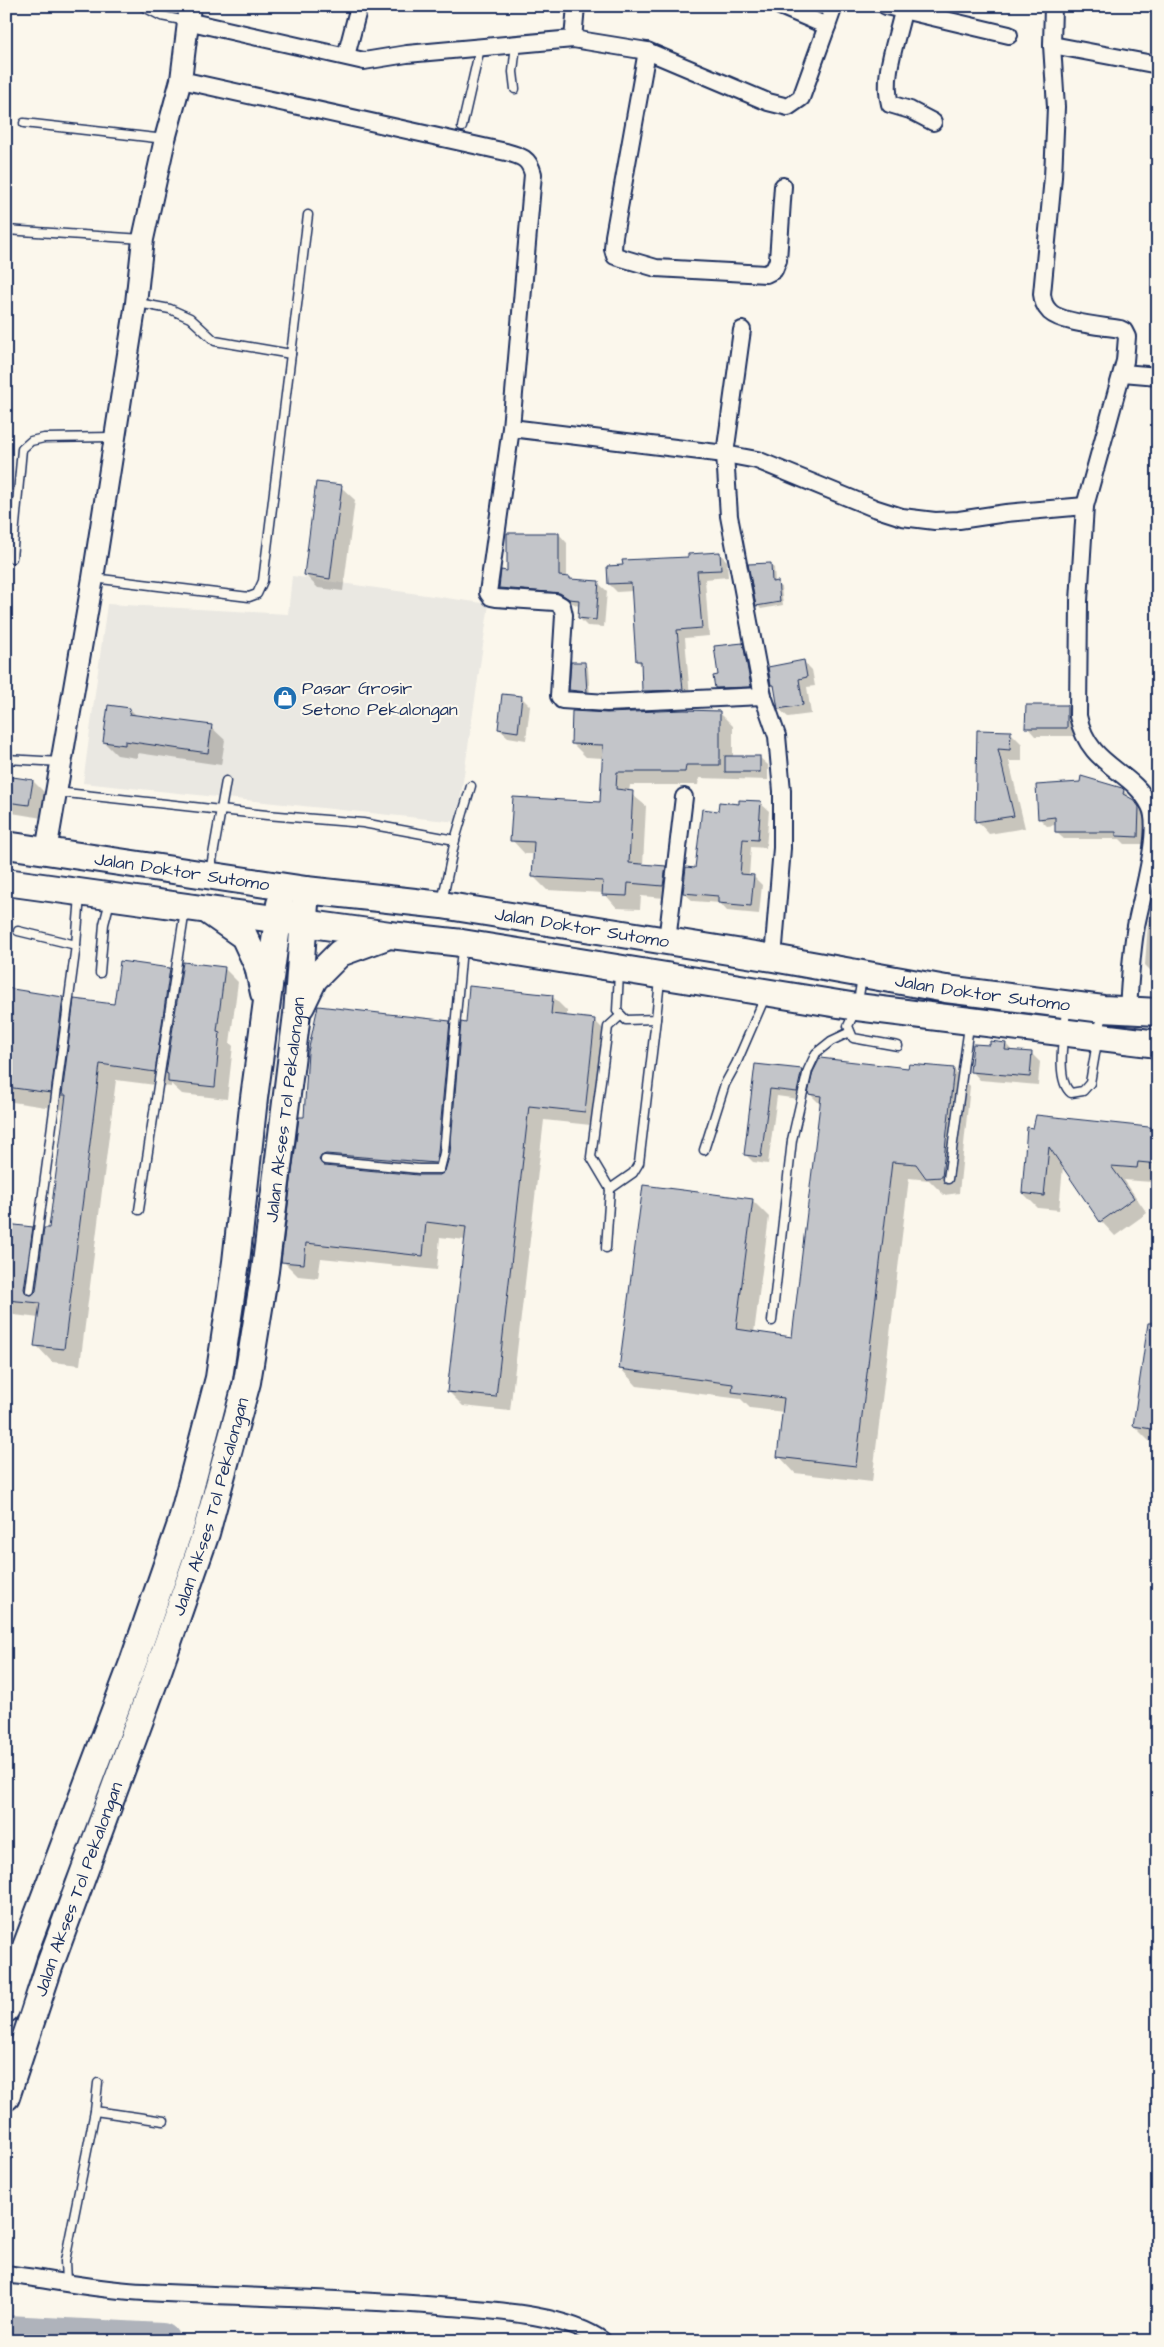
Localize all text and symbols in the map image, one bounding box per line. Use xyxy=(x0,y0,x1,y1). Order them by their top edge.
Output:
place label: Pasar Grosir Setono Pekalongan xyxy=(302,676,458,723)
shop icon: Pasar Grosir Setono Pekalongan xyxy=(272,685,298,711)
street label: Jalan Doktor Sutomo xyxy=(93,846,271,897)
street label: Jalan Doktor Sutomo xyxy=(493,902,671,954)
street label: Jalan Doktor Sutomo xyxy=(893,968,1072,1018)
street label: Jalan Akses Tol Pekalongan xyxy=(259,996,311,1224)
street label: Jalan Akses Tol Pekalongan xyxy=(166,1395,255,1619)
street label: Jalan Akses Tol Pekalongan xyxy=(28,1778,129,2000)

